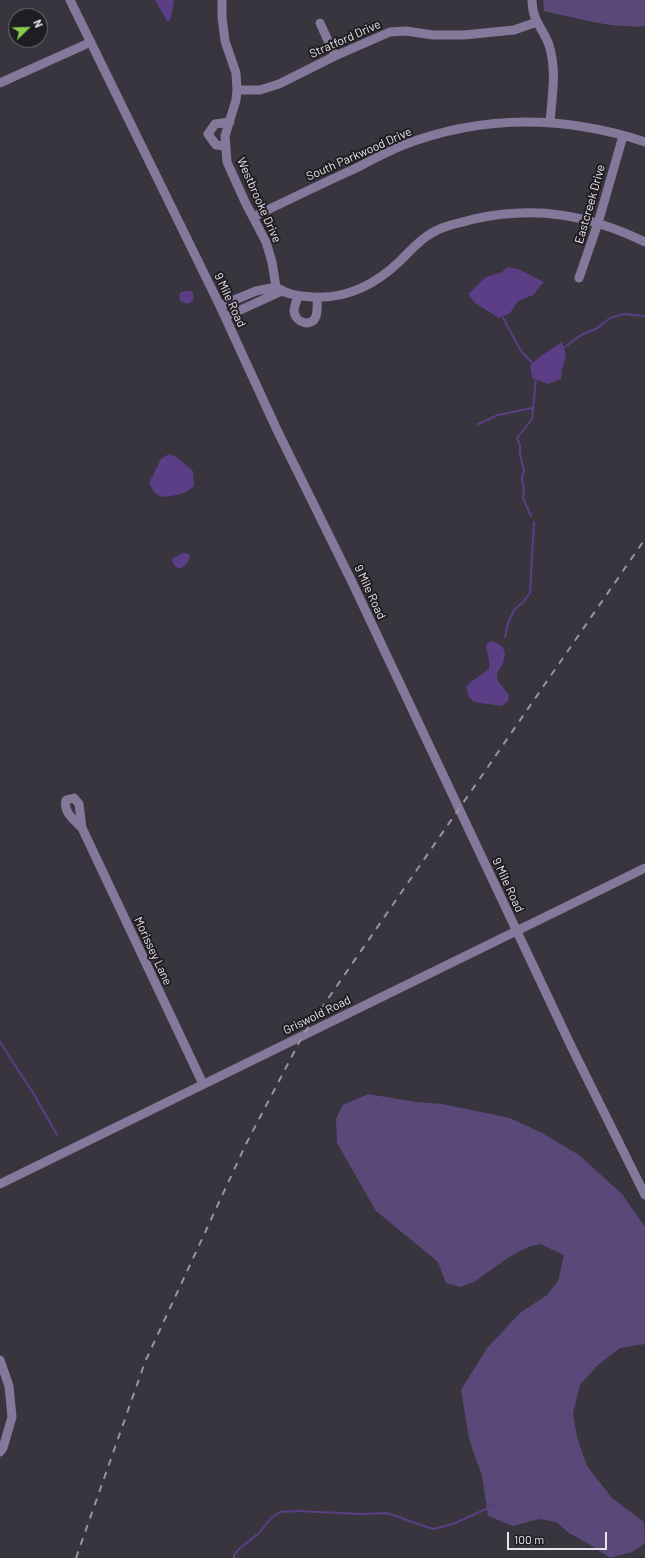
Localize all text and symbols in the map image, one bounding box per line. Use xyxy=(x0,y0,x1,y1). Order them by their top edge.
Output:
north arrow xyxy=(8,8,48,48)
street label: Stratford Drive xyxy=(307,17,383,61)
text: N xyxy=(31,18,46,29)
street label: South Parkwood Drive xyxy=(304,124,414,184)
street label: Westbrooke Drive xyxy=(234,155,284,245)
street label: Eastcreek Drive xyxy=(572,163,608,245)
street label: 9 Mile Road xyxy=(211,271,249,329)
street label: 9 Mile Road xyxy=(351,563,389,621)
street label: 9 Mile Road xyxy=(489,856,527,914)
street label: Morissey Lane xyxy=(131,915,175,987)
street label: Griswold Road xyxy=(281,992,353,1038)
scale bar xyxy=(509,1524,609,1550)
text: 100 m xyxy=(514,1532,544,1546)

